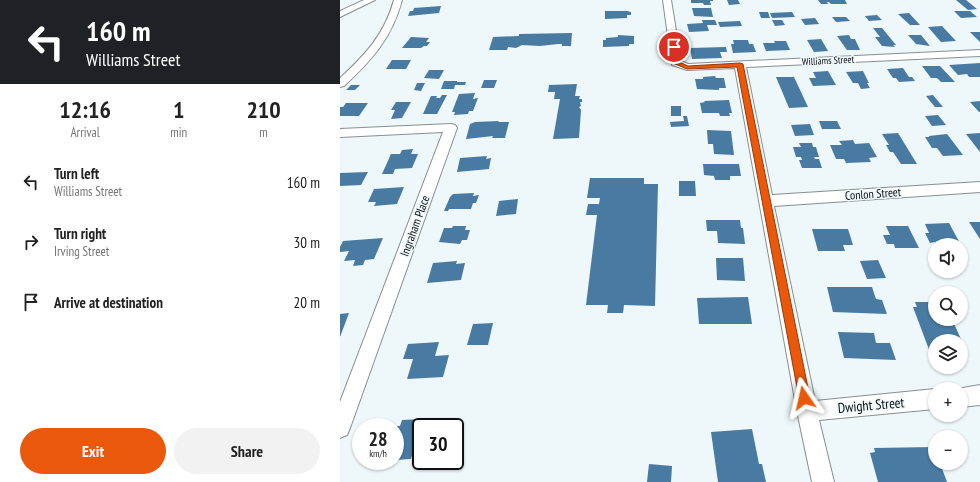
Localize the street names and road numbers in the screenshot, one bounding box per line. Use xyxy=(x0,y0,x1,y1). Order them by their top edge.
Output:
street label: Williams Street xyxy=(802,53,855,68)
street label: Conlon Street xyxy=(844,184,902,203)
street label: Ingraham Place xyxy=(397,193,433,258)
street label: Dwight Street xyxy=(837,393,905,417)

